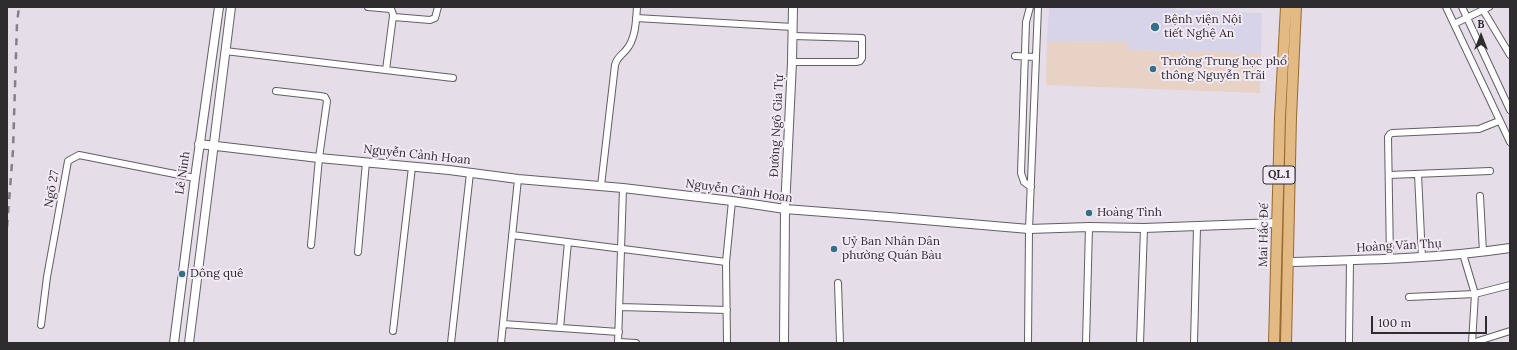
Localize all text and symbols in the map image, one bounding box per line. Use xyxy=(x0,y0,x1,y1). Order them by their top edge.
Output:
place label: Bệnh viện Nội tiết Nghệ An xyxy=(1164,13,1242,41)
north arrow xyxy=(1461,16,1501,56)
text: B xyxy=(1477,17,1485,31)
marker: Bệnh viện Nội tiết Nghệ An xyxy=(1149,21,1161,33)
place label: Trường Trung học phổ thông Nguyễn Trãi xyxy=(1161,55,1287,83)
marker: Trường Trung học phổ thông Nguyễn Trãi xyxy=(1148,64,1158,74)
street label: Đường Ngô Gia Tự xyxy=(767,74,787,178)
street label: Nguyễn Cảnh Hoan xyxy=(363,142,471,168)
street label: Lê Ninh xyxy=(173,150,193,196)
road number: QL.1 xyxy=(1263,166,1295,184)
street label: Ngõ 27 xyxy=(42,169,62,209)
street label: Nguyễn Cảnh Hoan xyxy=(685,176,793,206)
street label: Mai Hắc Đế xyxy=(1256,203,1272,267)
place label: Hoàng Tình xyxy=(1097,206,1162,220)
marker: Hoàng Tình xyxy=(1084,208,1094,218)
place label: Uỷ Ban Nhân Dân phường Quán Bàu xyxy=(842,235,942,263)
street label: Hoàng Văn Thụ xyxy=(1356,237,1442,255)
marker: Uỷ Ban Nhân Dân phường Quán Bàu xyxy=(829,244,839,254)
place label: Dông quê xyxy=(190,267,244,281)
marker: Dông quê xyxy=(177,269,187,279)
scale bar xyxy=(1373,308,1489,334)
text: 100 m xyxy=(1378,315,1411,330)

